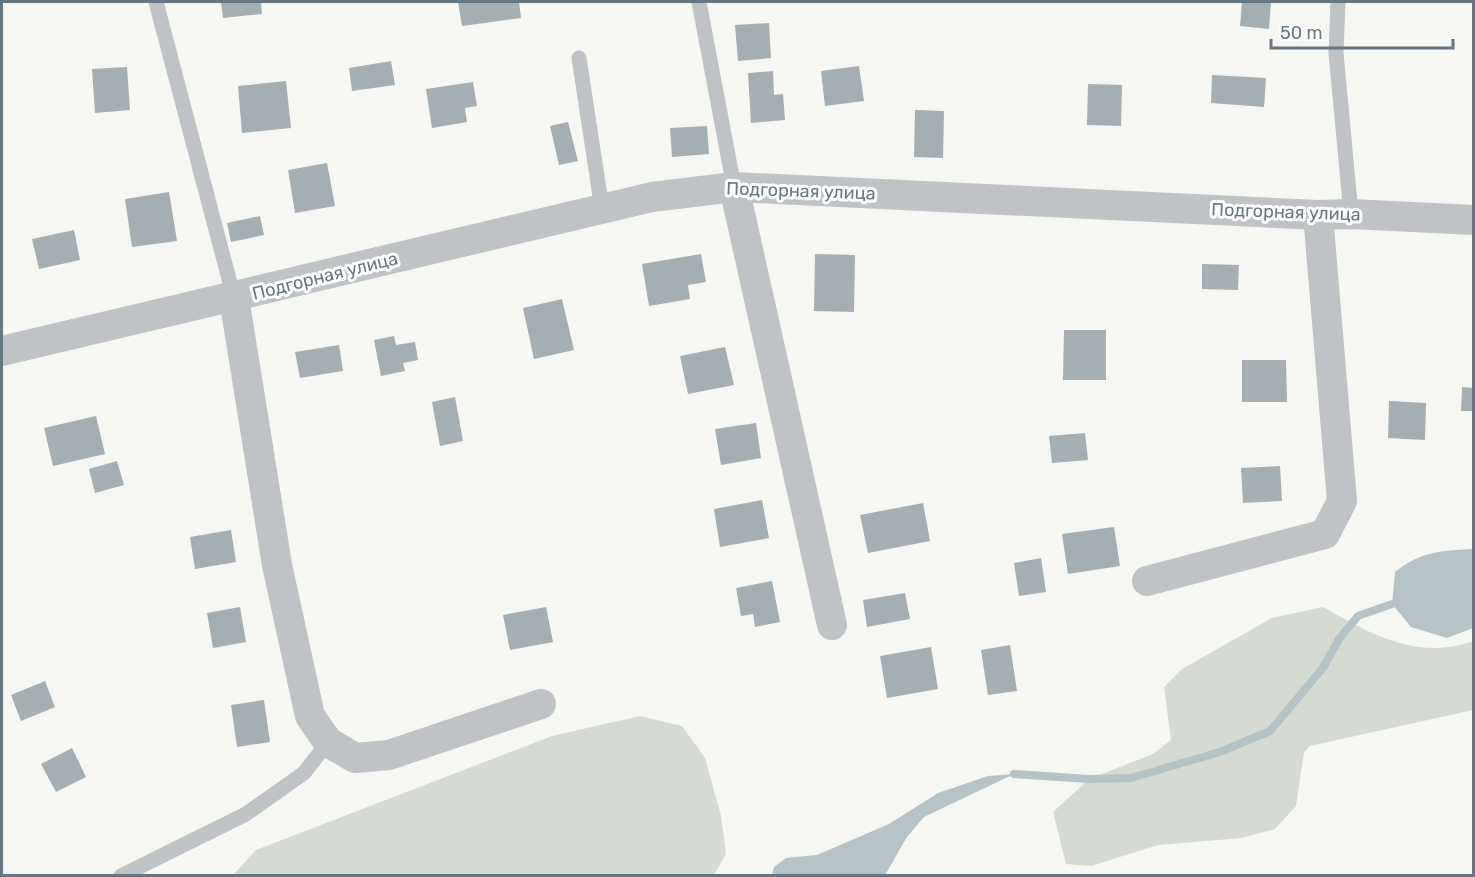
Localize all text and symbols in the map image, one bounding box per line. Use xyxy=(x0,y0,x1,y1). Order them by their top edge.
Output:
scale bar xyxy=(1271,12,1452,50)
text: 50 m xyxy=(1280,22,1323,44)
street label: Подгорная улица xyxy=(726,177,876,205)
street label: Подгорная улица xyxy=(1211,198,1361,226)
street label: Подгорная улица xyxy=(250,247,400,305)

